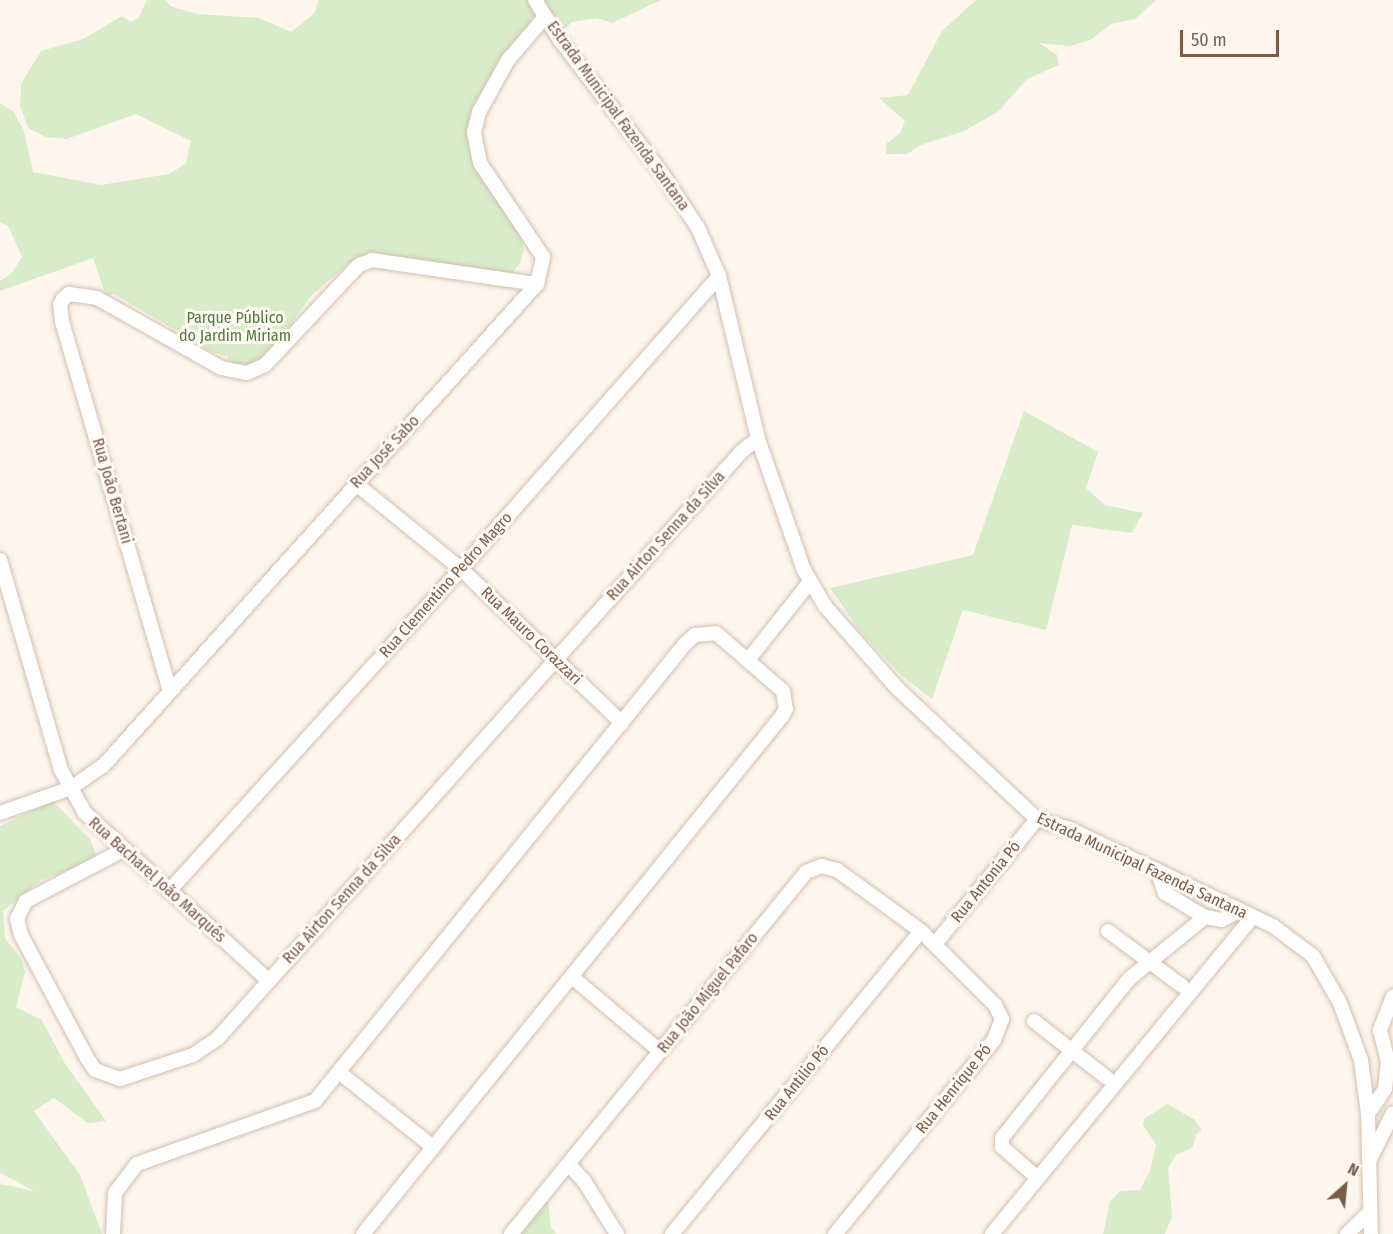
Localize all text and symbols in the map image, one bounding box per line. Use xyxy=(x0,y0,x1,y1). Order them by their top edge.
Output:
street label: Estrada Municipal Fazenda Santana xyxy=(543,17,693,215)
scale bar xyxy=(1183,18,1282,56)
text: 50 m xyxy=(1191,29,1227,51)
park label: Parque Público do Jardim Miriam xyxy=(179,308,291,346)
street label: Rua José Sabo xyxy=(346,412,424,492)
street label: Rua João Bertani xyxy=(88,436,136,546)
street label: Rua Airton Senna da Silva xyxy=(603,467,729,605)
street label: Rua Clementino Pedro Magro xyxy=(376,508,516,662)
street label: Rua Mauro Corazzari xyxy=(477,583,585,689)
street label: Estrada Municipal Fazenda Santana xyxy=(1034,809,1250,923)
street label: Rua Bacharel João Marquês xyxy=(84,813,230,947)
street label: Rua Airton Senna da Silva xyxy=(279,830,405,968)
street label: Rua Antonia Pó xyxy=(947,837,1025,927)
street label: Rua João Miguel Pafaro xyxy=(653,929,763,1057)
street label: Rua Antilio Pó xyxy=(761,1041,833,1125)
street label: Rua Henrique Pó xyxy=(912,1041,996,1137)
north arrow xyxy=(1315,1156,1375,1216)
text: N xyxy=(1345,1159,1362,1180)

